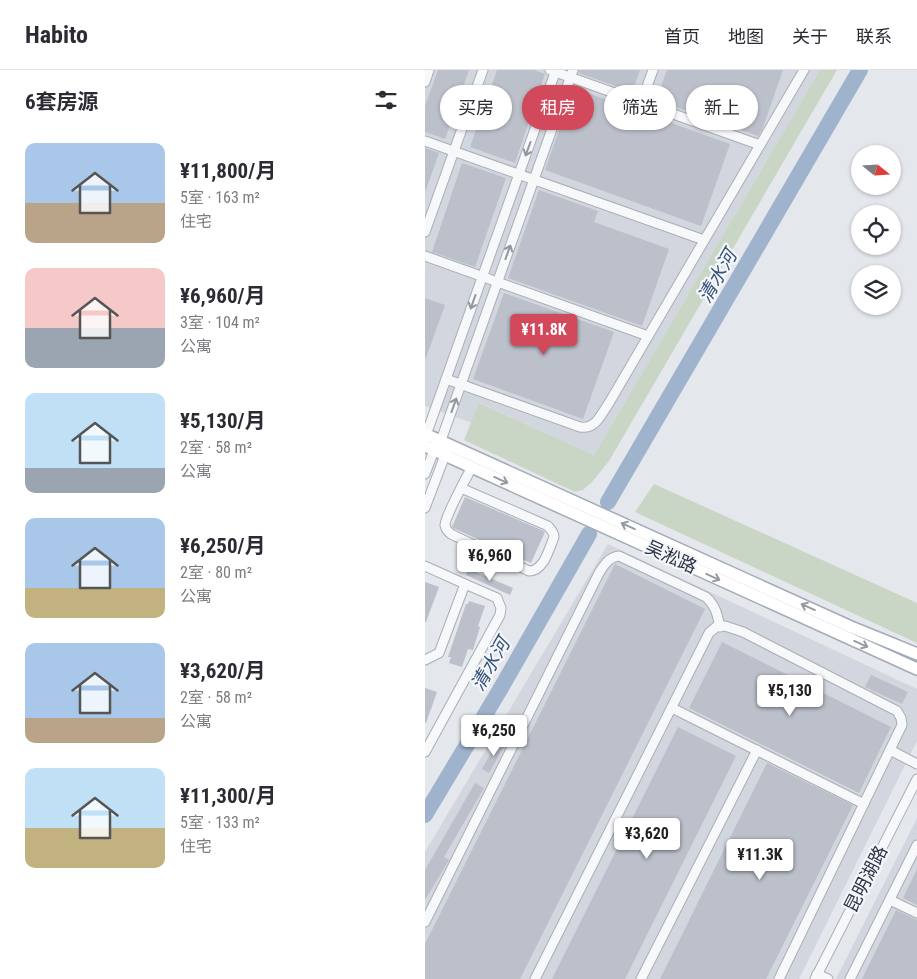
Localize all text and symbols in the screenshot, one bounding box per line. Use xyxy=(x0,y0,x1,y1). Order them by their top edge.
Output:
text: Habito xyxy=(25,21,88,49)
text: 首页 xyxy=(664,26,700,47)
text: 地图 xyxy=(728,26,764,47)
text: 关于 xyxy=(792,26,828,47)
text: 联系 xyxy=(856,26,892,47)
chip: 买房 xyxy=(440,85,512,130)
chip: 租房 xyxy=(522,85,594,130)
chip: 筛选 xyxy=(604,85,676,130)
chip: 新上 xyxy=(686,85,758,130)
icon: filters xyxy=(372,86,400,114)
text: 6套房源 xyxy=(25,90,99,114)
one-way arrow xyxy=(523,141,532,156)
north arrow xyxy=(851,145,901,195)
map controls xyxy=(851,145,901,315)
text: ¥11,800/月 xyxy=(180,159,276,183)
icon: home xyxy=(65,163,125,223)
text: 5室 · 163 m² xyxy=(180,188,260,207)
button: locate xyxy=(851,205,901,255)
text: 住宅 xyxy=(180,212,212,231)
water label: 清水河 xyxy=(693,242,744,307)
one-way arrow xyxy=(504,245,513,261)
button: layers xyxy=(851,265,901,315)
text: ¥6,960/月 xyxy=(180,284,266,308)
icon: home xyxy=(65,288,125,348)
one-way arrow xyxy=(468,294,477,309)
text: 3室 · 104 m² xyxy=(180,313,260,332)
pin: ¥11.8K xyxy=(503,314,585,356)
text: ¥11.8K xyxy=(521,320,567,339)
text: 公寓 xyxy=(180,337,212,356)
one-way arrow xyxy=(450,398,459,414)
text: ¥5,130/月 xyxy=(180,409,266,433)
icon: home xyxy=(65,413,125,473)
text: 2室 · 58 m² xyxy=(180,438,252,457)
text: 公寓 xyxy=(180,462,212,481)
one-way arrow xyxy=(494,475,509,485)
one-way arrow xyxy=(621,521,636,530)
text: ¥6,250/月 xyxy=(180,534,266,558)
street label: 吴淞路 xyxy=(642,536,700,577)
icon: home xyxy=(65,538,125,598)
pin: ¥6,960 xyxy=(449,540,531,582)
text: ¥6,960 xyxy=(468,546,512,565)
text: 2室 · 80 m² xyxy=(180,563,252,582)
one-way arrow xyxy=(705,572,720,582)
text: 公寓 xyxy=(180,587,212,606)
one-way arrow xyxy=(801,602,816,612)
water label: 清水河 xyxy=(466,630,517,695)
one-way arrow xyxy=(853,640,868,649)
text: ¥3,620/月 xyxy=(180,659,266,683)
icon: home xyxy=(65,663,125,723)
pin: ¥5,130 xyxy=(749,674,831,717)
text: ¥5,130 xyxy=(768,681,812,700)
text: 2室 · 58 m² xyxy=(180,688,252,707)
text: 公寓 xyxy=(180,712,212,731)
pin: ¥6,250 xyxy=(453,714,535,757)
text: ¥6,250 xyxy=(472,721,516,740)
text: ¥11,300/月 xyxy=(180,784,276,808)
icon: home xyxy=(65,788,125,848)
text: 5室 · 133 m² xyxy=(180,813,260,832)
pin: ¥3,620 xyxy=(606,818,688,860)
text: ¥3,620 xyxy=(625,824,669,843)
text: 住宅 xyxy=(180,837,212,856)
pin: ¥11.3K xyxy=(719,838,801,881)
street label: 昆明湖路 xyxy=(840,842,891,916)
text: ¥11.3K xyxy=(737,845,783,864)

